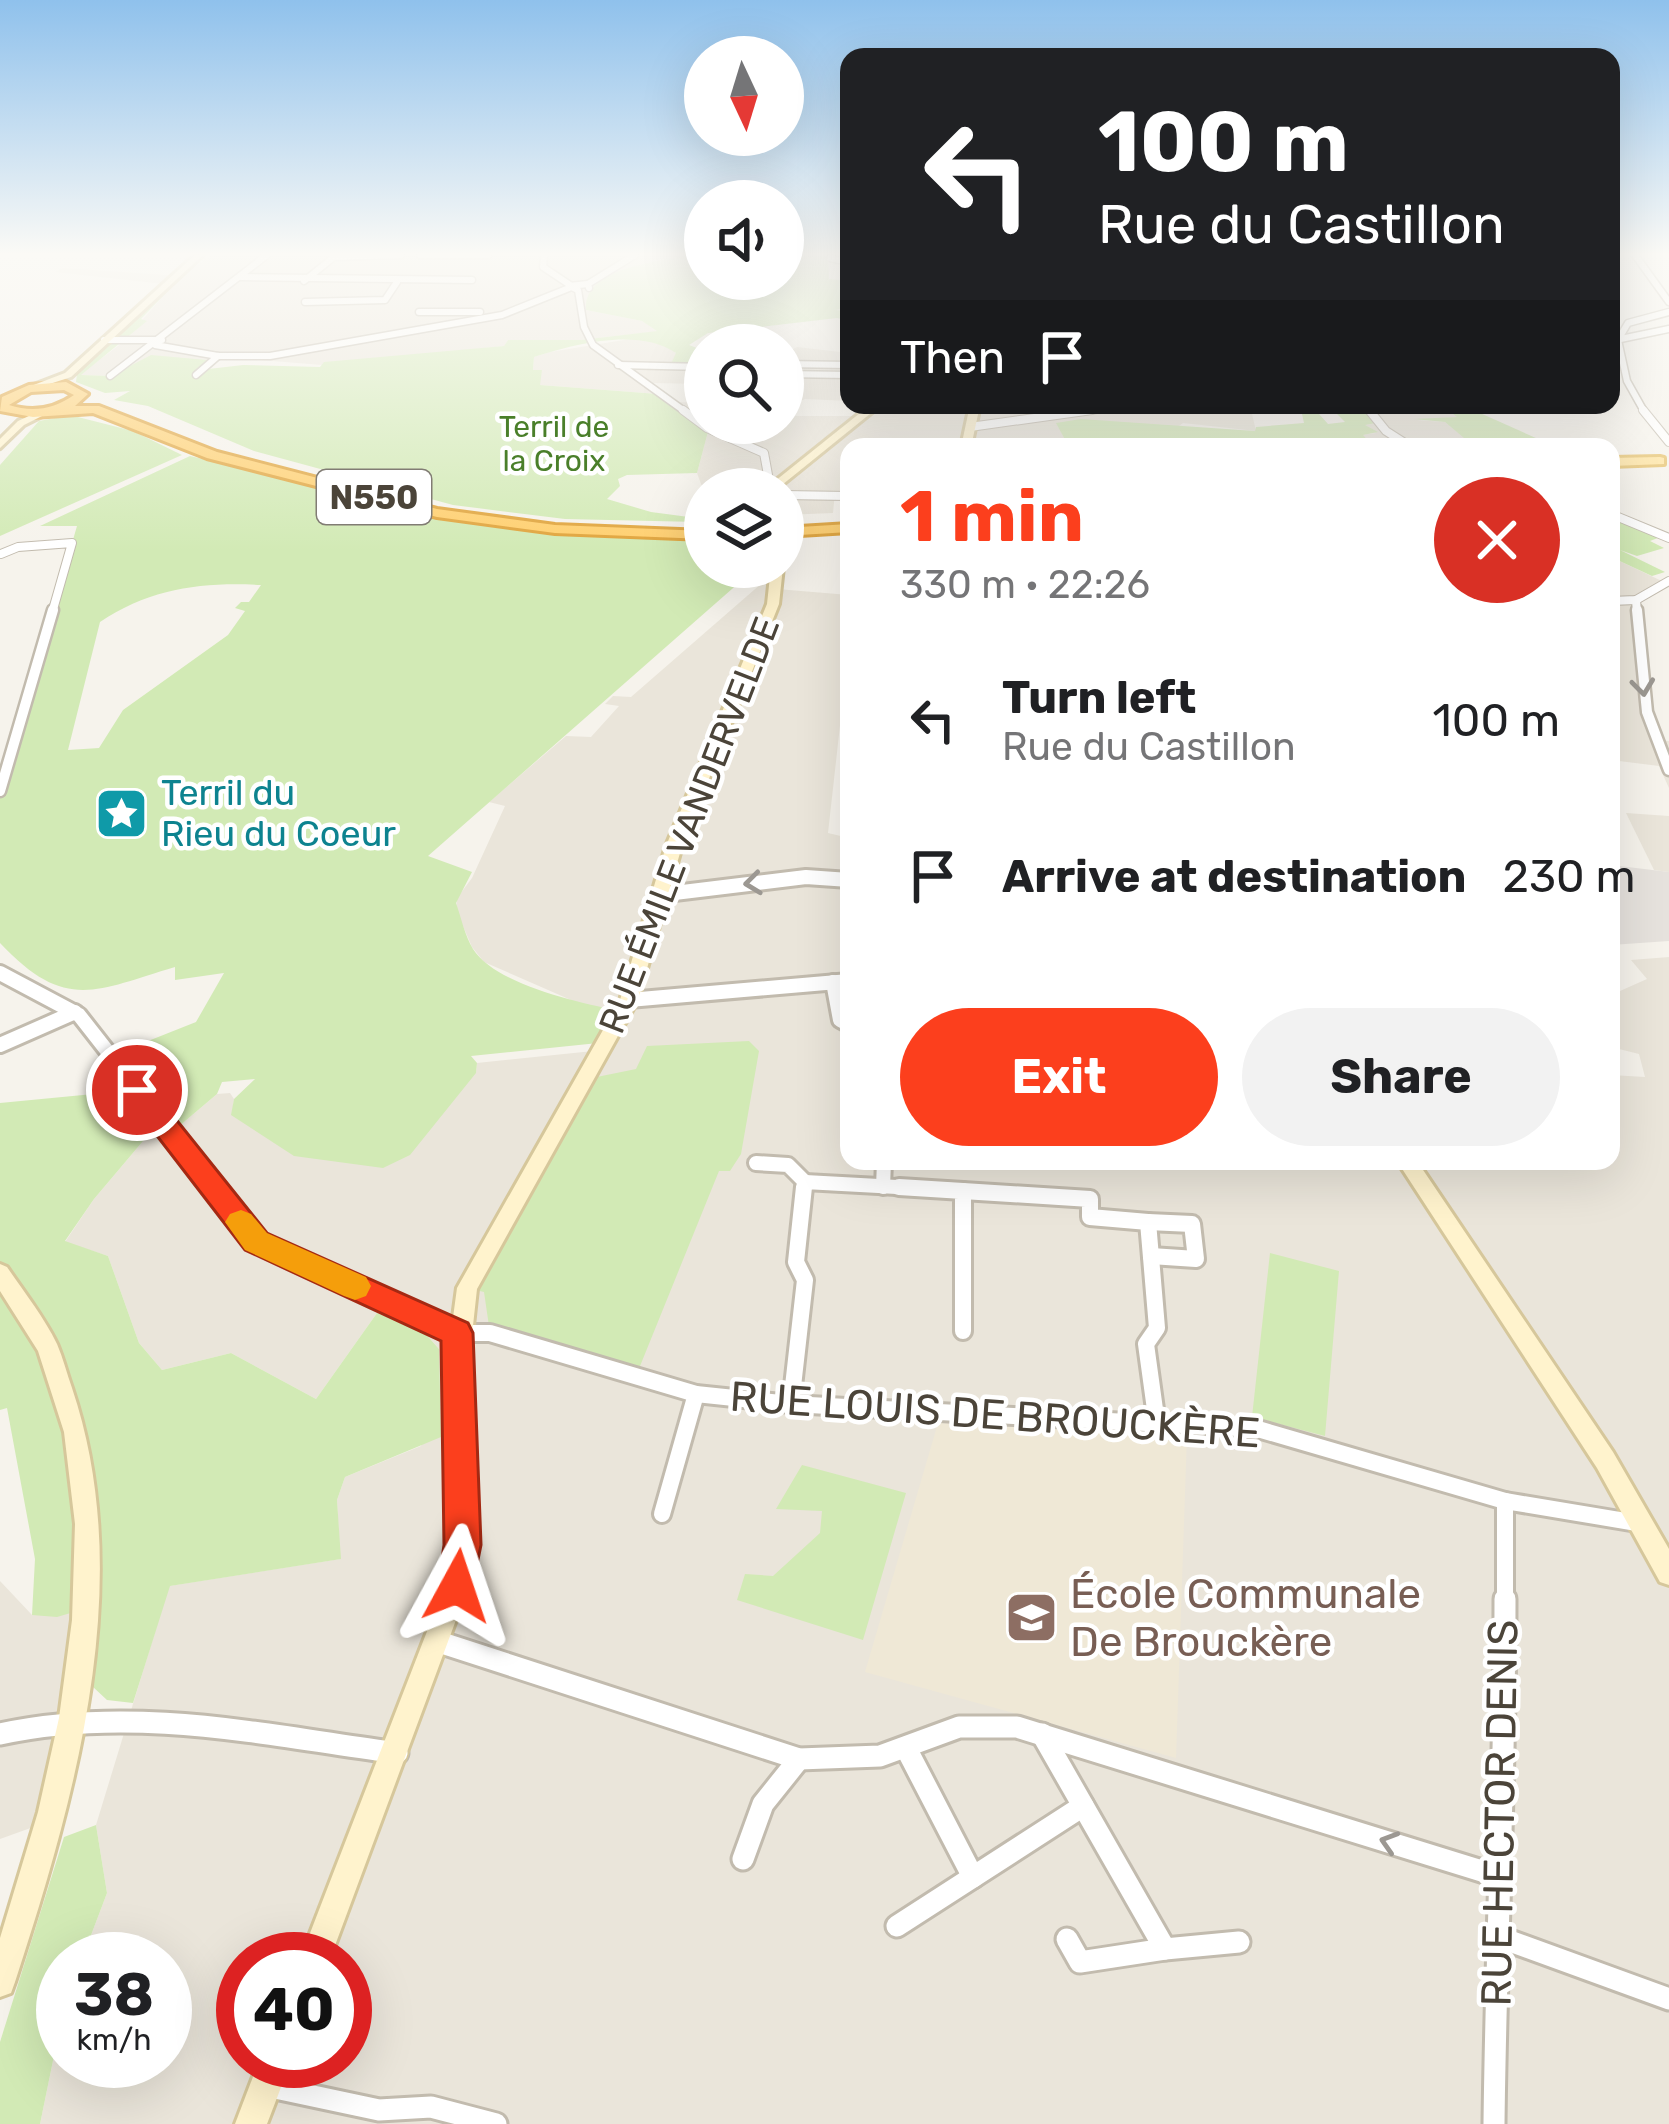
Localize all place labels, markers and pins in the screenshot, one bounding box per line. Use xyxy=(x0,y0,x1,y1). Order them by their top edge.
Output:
place label: Terril du Rieu du Coeur xyxy=(161,771,396,855)
place icon: Terril du Rieu du Coeur xyxy=(94,785,150,841)
pin xyxy=(86,1039,188,1141)
place label: École Communale De Brouckère xyxy=(1070,1569,1421,1667)
school or university icon: École Communale De Brouckère xyxy=(1003,1590,1059,1646)

